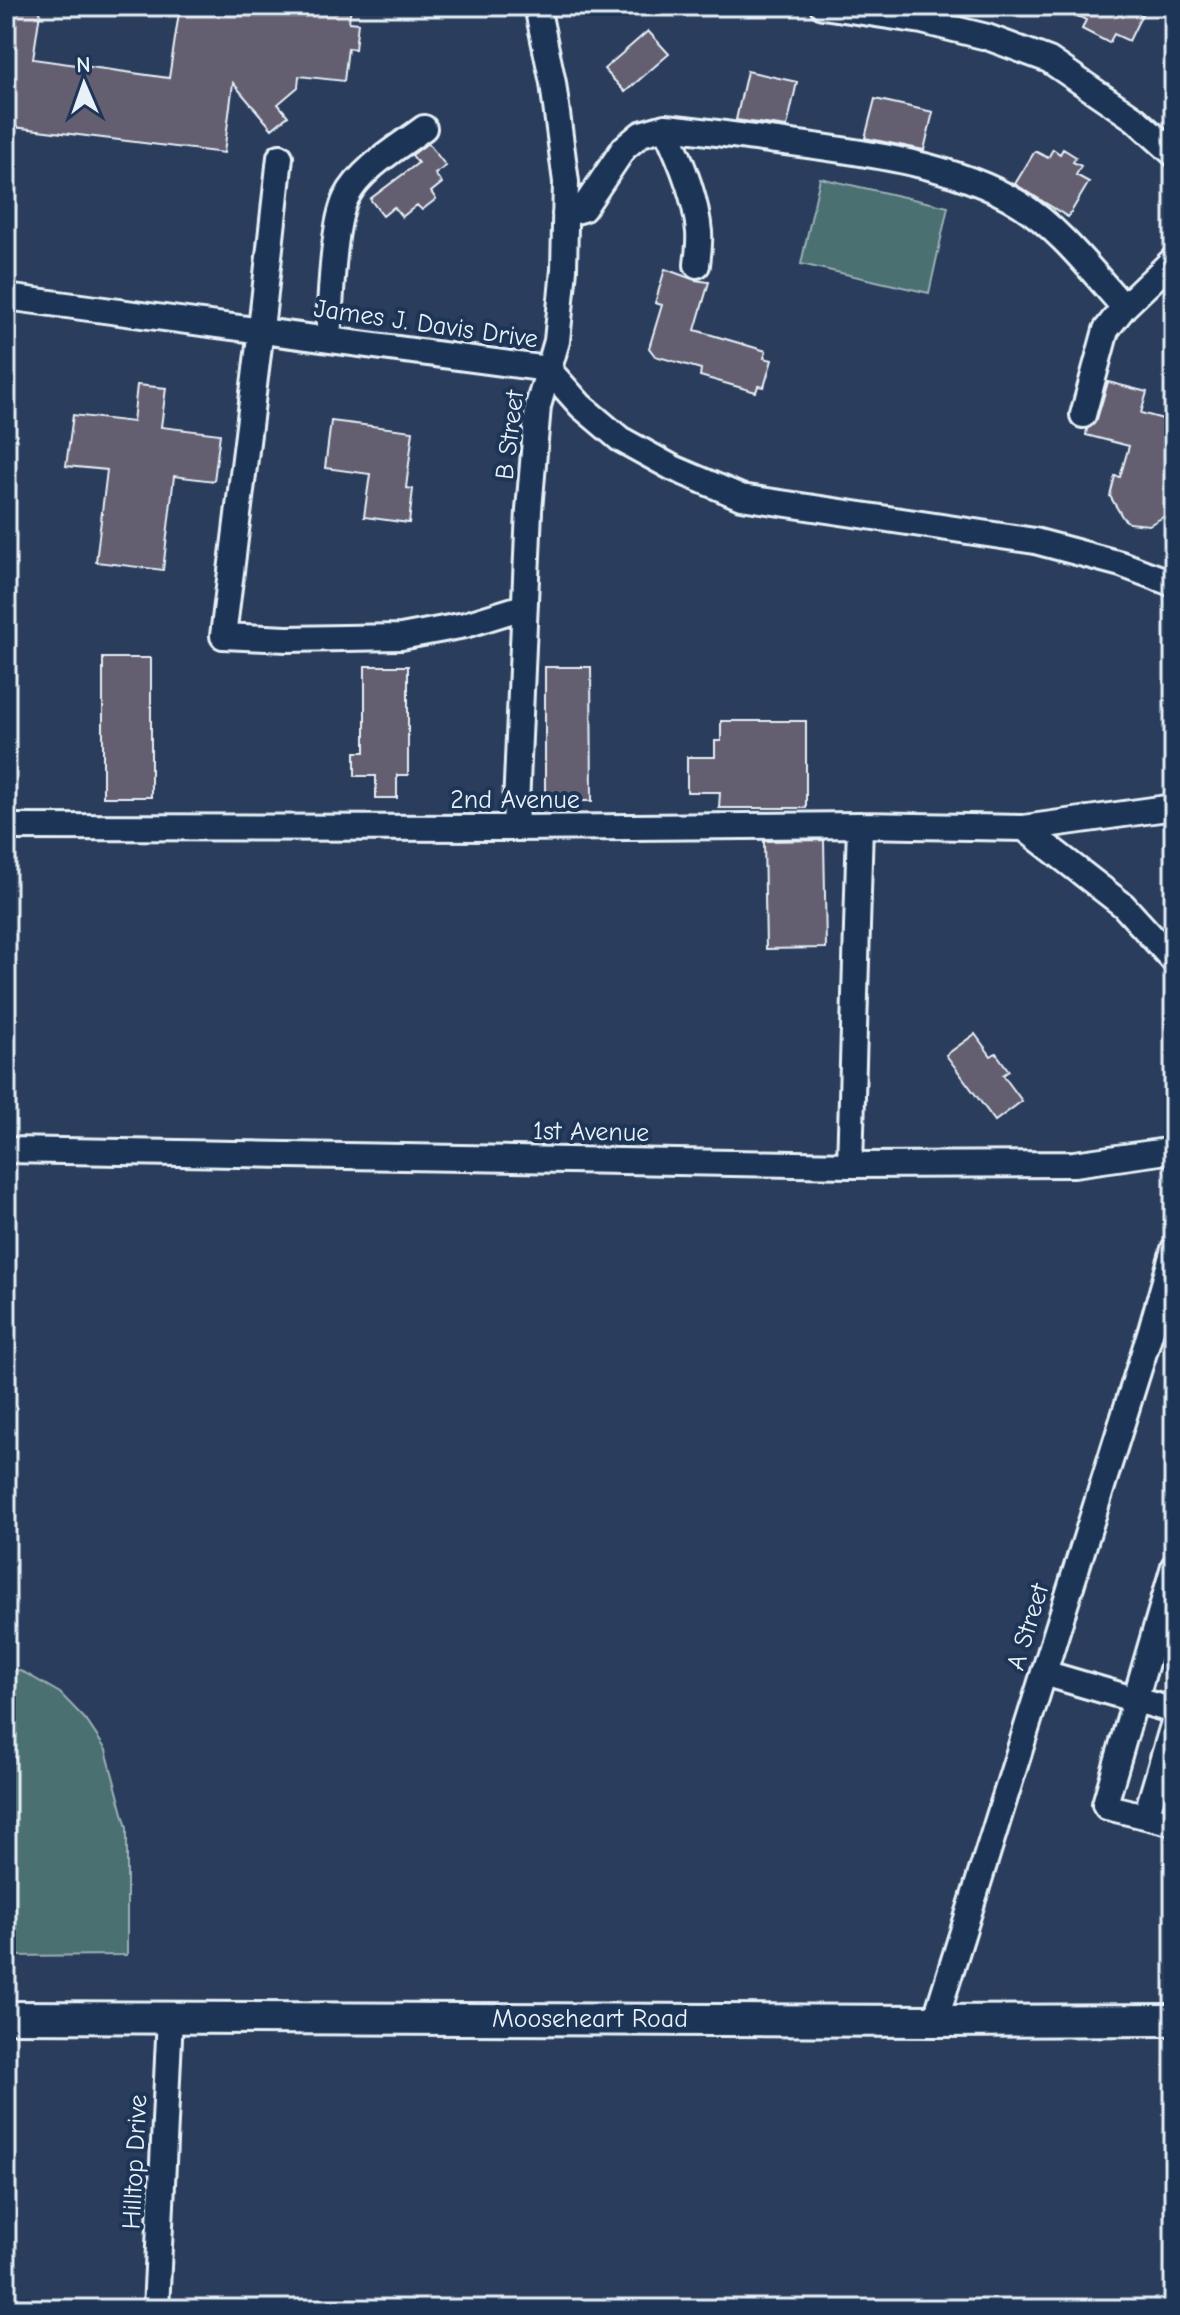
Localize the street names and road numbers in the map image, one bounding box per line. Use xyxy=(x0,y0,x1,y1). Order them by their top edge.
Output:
street label: James J. Davis Drive xyxy=(312,293,540,355)
street label: B Street xyxy=(490,387,531,481)
street label: 2nd Avenue xyxy=(450,785,580,815)
street label: 1st Avenue xyxy=(533,1116,649,1148)
street label: A Street xyxy=(1001,1579,1056,1674)
street label: Mooseheart Road xyxy=(492,2004,688,2034)
street label: Hilltop Drive xyxy=(116,2094,154,2230)

